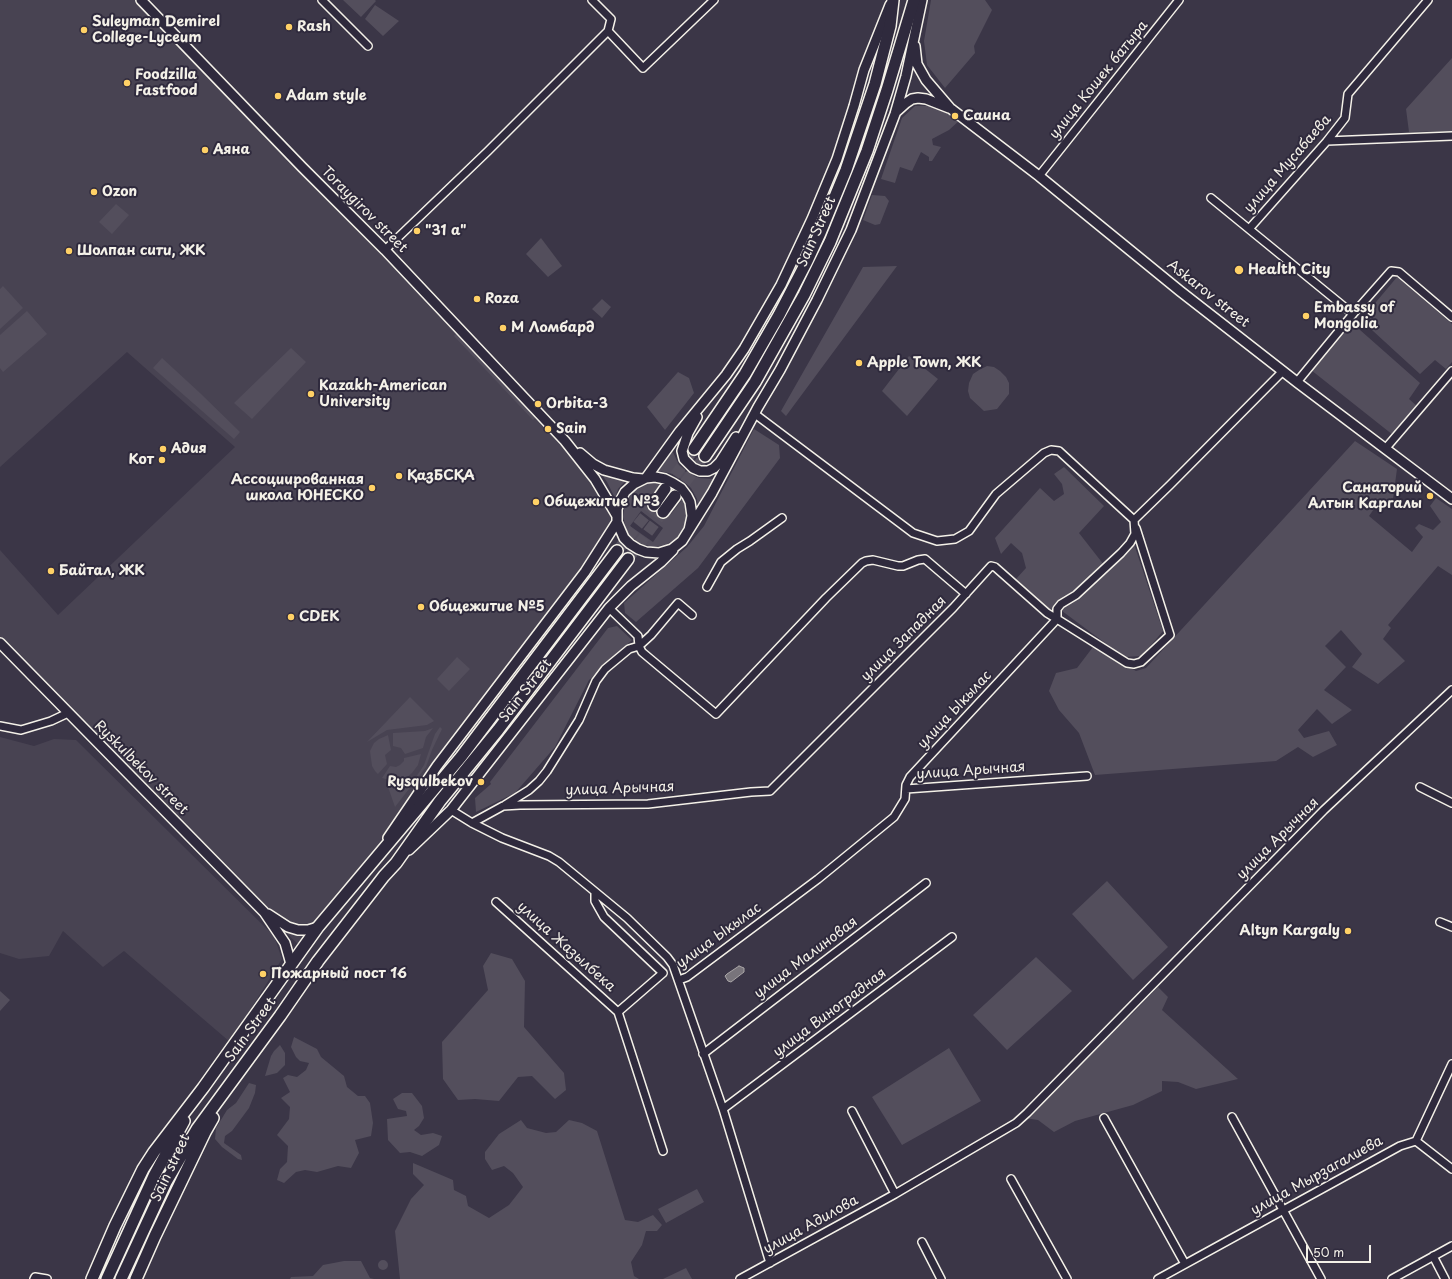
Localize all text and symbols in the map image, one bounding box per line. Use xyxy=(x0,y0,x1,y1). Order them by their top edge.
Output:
place label: Suleyman Demirel College-Lyceum xyxy=(92,14,220,46)
street label: улица Кошек батыра xyxy=(1046,17,1152,143)
place label: Rash xyxy=(297,19,331,35)
marker: Rash xyxy=(284,22,294,32)
marker: Suleyman Demirel College-Lyceum xyxy=(79,25,89,35)
place label: Foodzilla Fastfood xyxy=(135,67,197,100)
marker: Foodzilla Fastfood xyxy=(122,78,132,88)
place label: Adam style xyxy=(286,88,367,104)
marker: Adam style xyxy=(273,91,283,101)
place label: Саина xyxy=(963,108,1011,124)
marker: Саина xyxy=(950,111,960,121)
street label: улица Мусабаева xyxy=(1241,112,1335,216)
place label: Аяна xyxy=(213,142,250,158)
marker: Аяна xyxy=(200,145,210,155)
street label: Toraygirov street xyxy=(317,163,411,257)
place label: Ozon xyxy=(102,184,137,200)
marker: Ozon xyxy=(89,187,99,197)
street label: Sain Street xyxy=(794,194,840,270)
place label: "31 а" xyxy=(425,223,466,239)
marker: "31 а" xyxy=(412,226,422,236)
place label: Шолпан сити, ЖК xyxy=(77,243,205,259)
marker: Шолпан сити, ЖК xyxy=(64,246,74,256)
street label: Askarov street xyxy=(1163,257,1253,331)
place label: Health City xyxy=(1248,262,1330,278)
marker: Health City xyxy=(1233,264,1245,276)
place label: Roza xyxy=(485,291,519,307)
marker: Roza xyxy=(472,294,482,304)
place label: Embassy of Mongolia xyxy=(1314,300,1394,332)
marker: Embassy of Mongolia xyxy=(1301,311,1311,321)
place label: М Ломбард xyxy=(511,320,594,336)
marker: М Ломбард xyxy=(498,323,508,333)
place label: Apple Town, ЖК xyxy=(867,355,982,371)
marker: Apple Town, ЖК xyxy=(854,358,864,368)
place label: Kazakh-American University xyxy=(319,378,447,410)
marker: Kazakh-American University xyxy=(306,389,316,399)
place label: Orbita-3 xyxy=(546,396,608,412)
marker: Orbita-3 xyxy=(533,399,543,409)
place label: Sain xyxy=(556,421,587,437)
marker: Sain xyxy=(543,424,553,434)
place label: Адия xyxy=(171,441,207,457)
marker: Адия xyxy=(158,444,168,454)
place label: Кот xyxy=(128,452,154,468)
marker: Кот xyxy=(157,455,167,465)
place label: ҚазБСҚА xyxy=(407,468,475,484)
marker: ҚазБСҚА xyxy=(394,471,404,481)
place label: Ассоциированная школа ЮНЕСКО xyxy=(231,472,364,504)
place label: Санаторий Алтын Каргалы xyxy=(1308,480,1422,512)
marker: Ассоциированная школа ЮНЕСКО xyxy=(367,483,377,493)
marker: Санаторий Алтын Каргалы xyxy=(1425,491,1435,501)
place label: Общежитие №3 xyxy=(544,494,660,510)
marker: Общежитие №3 xyxy=(531,497,541,507)
place label: Байтал, ЖК xyxy=(59,563,145,579)
marker: Байтал, ЖК xyxy=(46,566,56,576)
street label: улица Западная xyxy=(858,593,950,685)
place label: Общежитие №5 xyxy=(429,599,545,615)
marker: Общежитие №5 xyxy=(416,602,426,612)
place label: CDEK xyxy=(299,609,339,625)
marker: CDEK xyxy=(286,612,296,622)
street label: Sain Street xyxy=(496,656,556,726)
street label: улица Ыкылас xyxy=(915,667,995,753)
street label: Ryskulbekov street xyxy=(91,718,191,818)
street label: улица Арычная xyxy=(916,759,1026,783)
place label: Rysqulbekov xyxy=(387,774,473,790)
marker: Rysqulbekov xyxy=(476,777,486,787)
street label: улица Арычная xyxy=(565,779,675,799)
street label: улица Арычная xyxy=(1233,794,1323,884)
street label: улица Жазылбека xyxy=(513,898,619,996)
street label: улица Ыкылас xyxy=(673,900,765,972)
street label: улица Малиновая xyxy=(751,914,861,1002)
place label: Altyn Kargaly xyxy=(1240,923,1340,939)
marker: Altyn Kargaly xyxy=(1343,926,1353,936)
street label: улица Виноградная xyxy=(770,965,890,1061)
place label: Пожарный пост 16 xyxy=(271,966,407,982)
marker: Пожарный пост 16 xyxy=(258,969,268,979)
street label: Sain Street xyxy=(222,994,280,1066)
street label: Sain street xyxy=(148,1131,194,1205)
street label: улица Мырзагалиева xyxy=(1248,1133,1386,1219)
street label: улица Адилова xyxy=(761,1192,861,1258)
scale bar xyxy=(1308,1237,1373,1263)
text: 50 m xyxy=(1313,1243,1344,1261)

